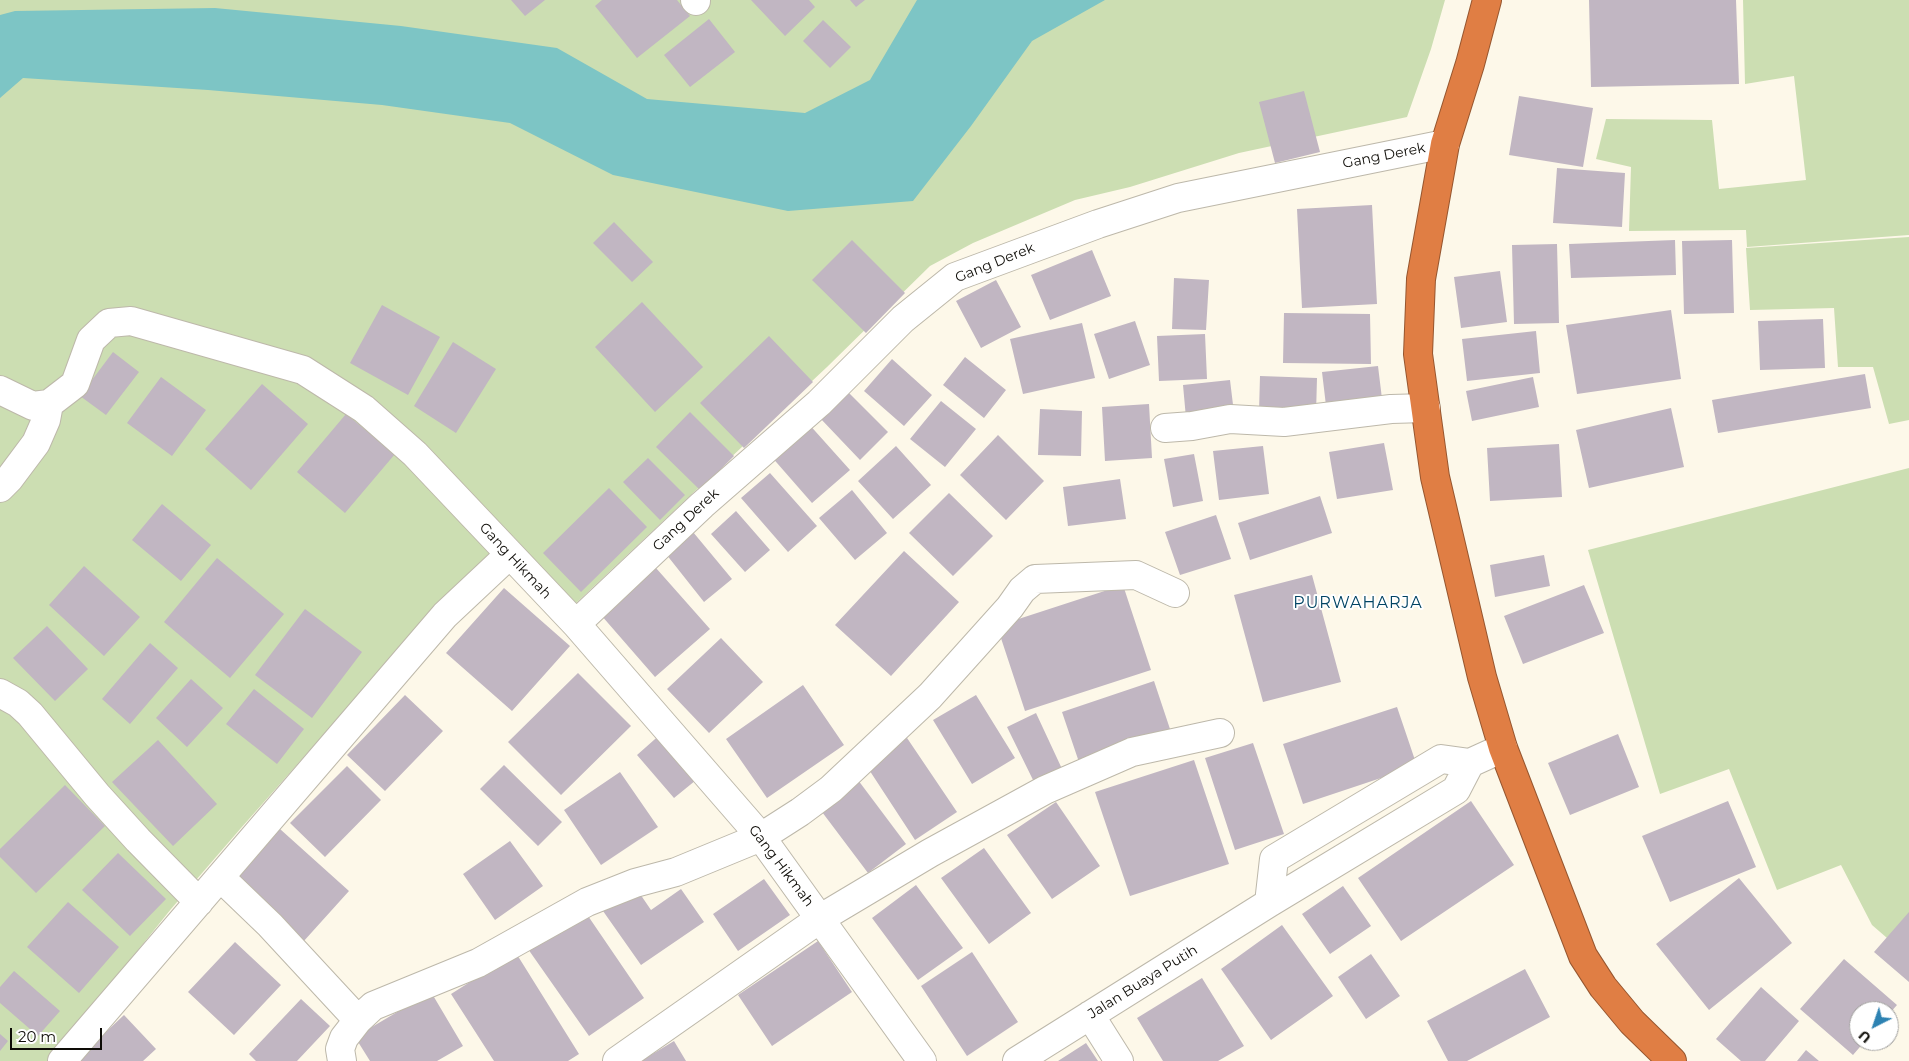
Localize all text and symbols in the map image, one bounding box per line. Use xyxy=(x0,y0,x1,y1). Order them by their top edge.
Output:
street label: Gang Derek xyxy=(1341,140,1427,172)
street label: Gang Derek xyxy=(953,239,1037,287)
street label: Gang Derek xyxy=(650,485,722,555)
street label: Gang Hikmah xyxy=(476,520,554,602)
district label: PURWAHARJA xyxy=(1292,593,1424,613)
street label: Gang Hikmah xyxy=(745,822,817,910)
street label: Jalan Buaya Putih xyxy=(1085,941,1201,1023)
north arrow xyxy=(1849,1001,1899,1051)
scale bar xyxy=(12,1018,105,1050)
text: U xyxy=(1855,1026,1875,1047)
text: 20 m xyxy=(18,1027,56,1046)

